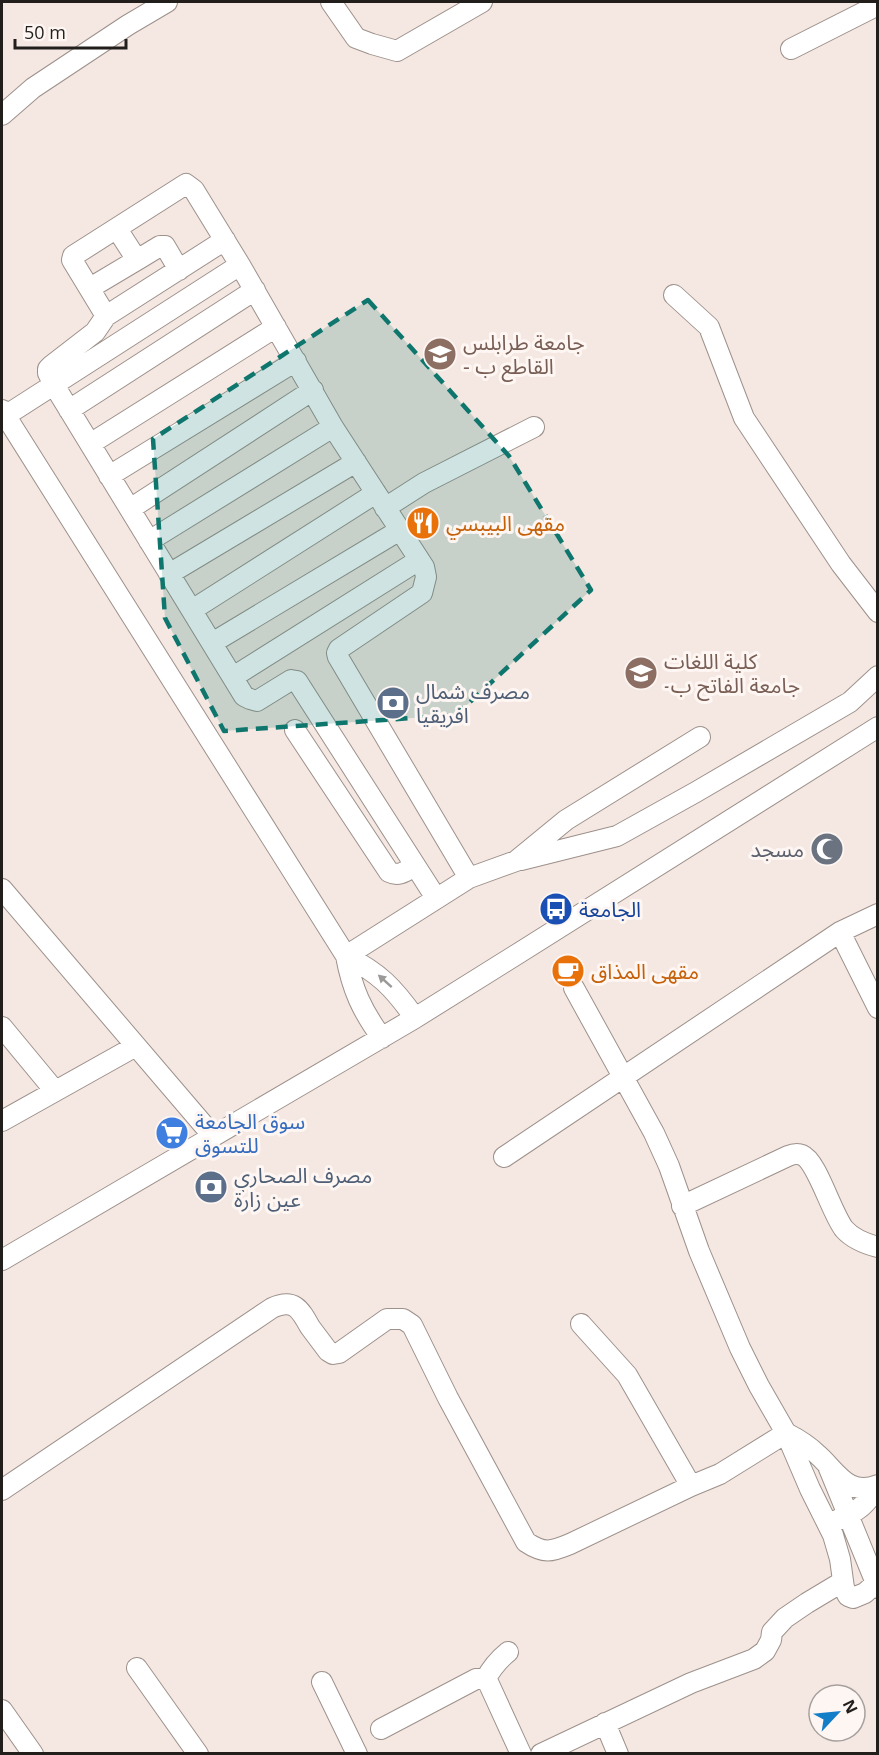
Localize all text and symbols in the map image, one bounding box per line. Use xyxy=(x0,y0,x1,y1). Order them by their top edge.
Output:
scale bar xyxy=(15,12,126,50)
text: 50 m xyxy=(24,20,66,44)
place label: جامعة طرابلس - القاطع ب xyxy=(463,328,585,382)
school or university icon: جامعة طرابلس - القاطع ب xyxy=(422,336,458,372)
restaurant icon: مقهى البيبسي xyxy=(405,505,441,541)
place label: مقهى البيبسي xyxy=(446,509,565,540)
place label: كلية اللغات -جامعة الفاتح ب xyxy=(664,647,800,701)
school or university icon: كلية اللغات -جامعة الفاتح ب xyxy=(623,655,659,691)
place label: مصرف شمال افريقيا xyxy=(416,677,530,729)
bank icon: مصرف شمال افريقيا xyxy=(375,685,411,721)
mosque icon: مسجد xyxy=(809,831,845,867)
place label: مسجد xyxy=(751,835,804,863)
bus stop icon: الجامعة xyxy=(538,891,574,927)
place label: الجامعة xyxy=(579,895,641,923)
cafe icon: مقهى المذاق xyxy=(550,953,586,989)
place label: مقهى المذاق xyxy=(591,957,699,985)
one-way arrow xyxy=(377,975,393,988)
place label: سوق الجامعة للتسوق xyxy=(195,1107,305,1159)
supermarket icon: سوق الجامعة للتسوق xyxy=(154,1115,190,1151)
place label: مصرف الصحاري عين زارة xyxy=(234,1161,372,1213)
bank icon: مصرف الصحاري عين زارة xyxy=(193,1169,229,1205)
north arrow xyxy=(807,1683,867,1743)
text: N xyxy=(838,1696,863,1717)

